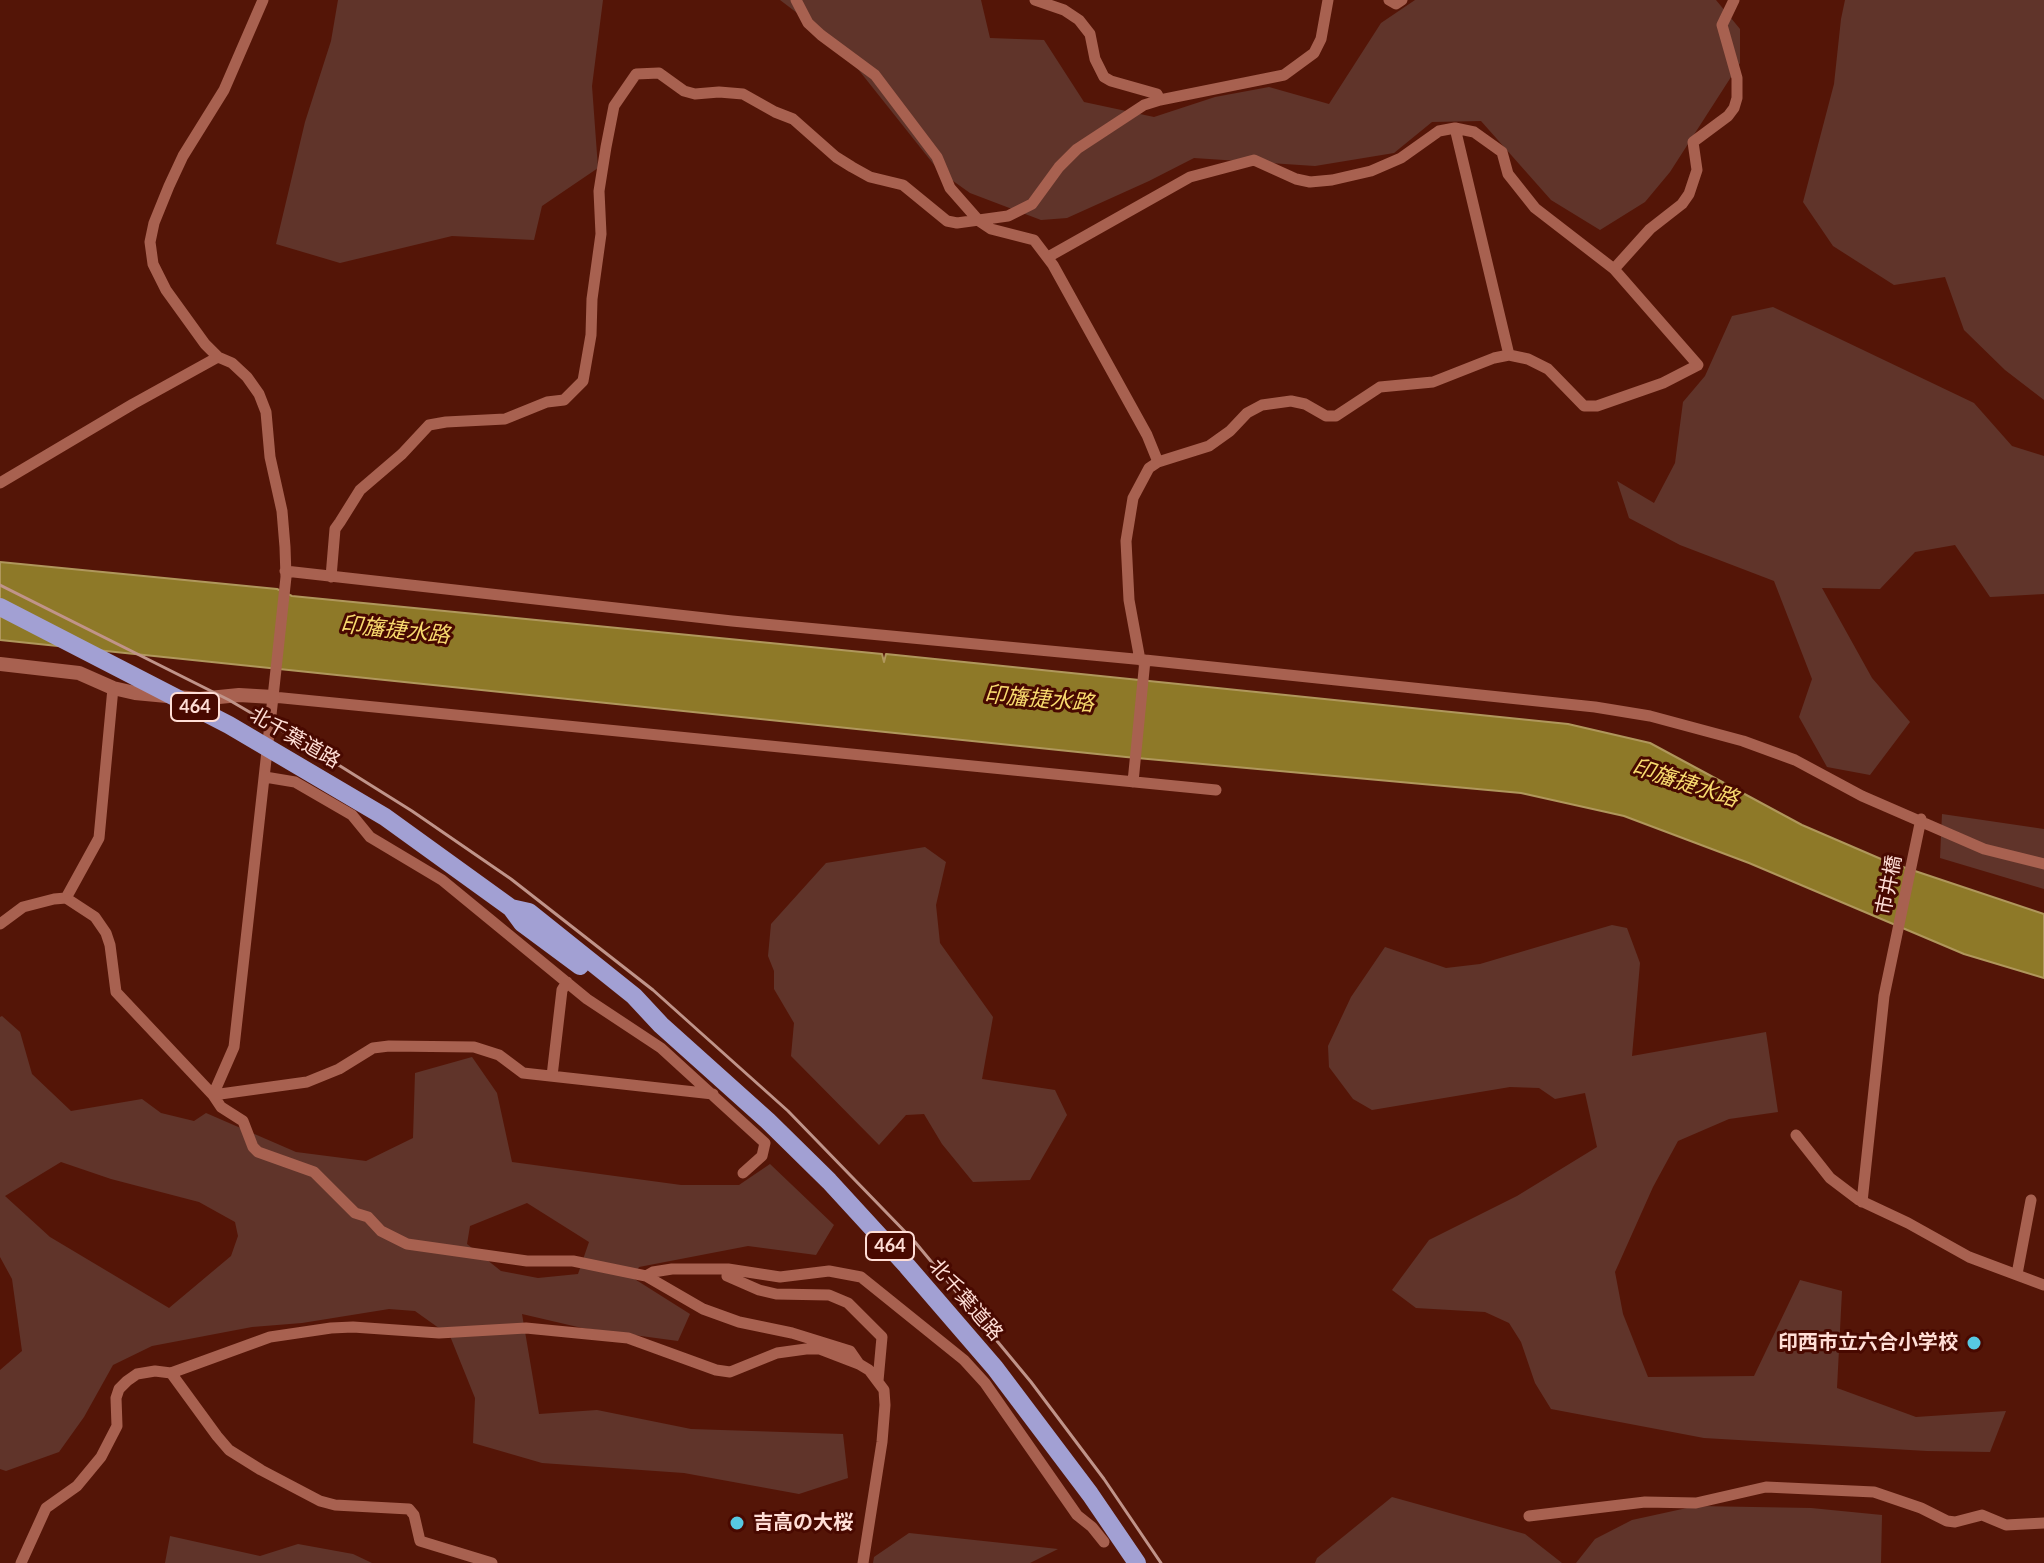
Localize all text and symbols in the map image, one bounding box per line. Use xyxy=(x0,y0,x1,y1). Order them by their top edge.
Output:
water label: 印旛捷水路 xyxy=(339,611,451,649)
water label: 印旛捷水路 xyxy=(983,681,1095,717)
road number: 464 xyxy=(171,693,219,721)
street label: 北千葉道路 xyxy=(246,703,344,773)
water label: 印旛捷水路 xyxy=(1629,753,1741,813)
street label: 市井橋 xyxy=(1871,853,1907,917)
road number: 464 xyxy=(866,1232,914,1260)
street label: 北千葉道路 xyxy=(924,1254,1008,1346)
place label: 印西市立六合小学校 xyxy=(1778,1331,1958,1355)
marker: 印西市立六合小学校 xyxy=(1965,1334,1983,1352)
place label: 吉高の大桜 xyxy=(753,1511,853,1535)
marker: 吉高の大桜 xyxy=(728,1514,746,1532)

